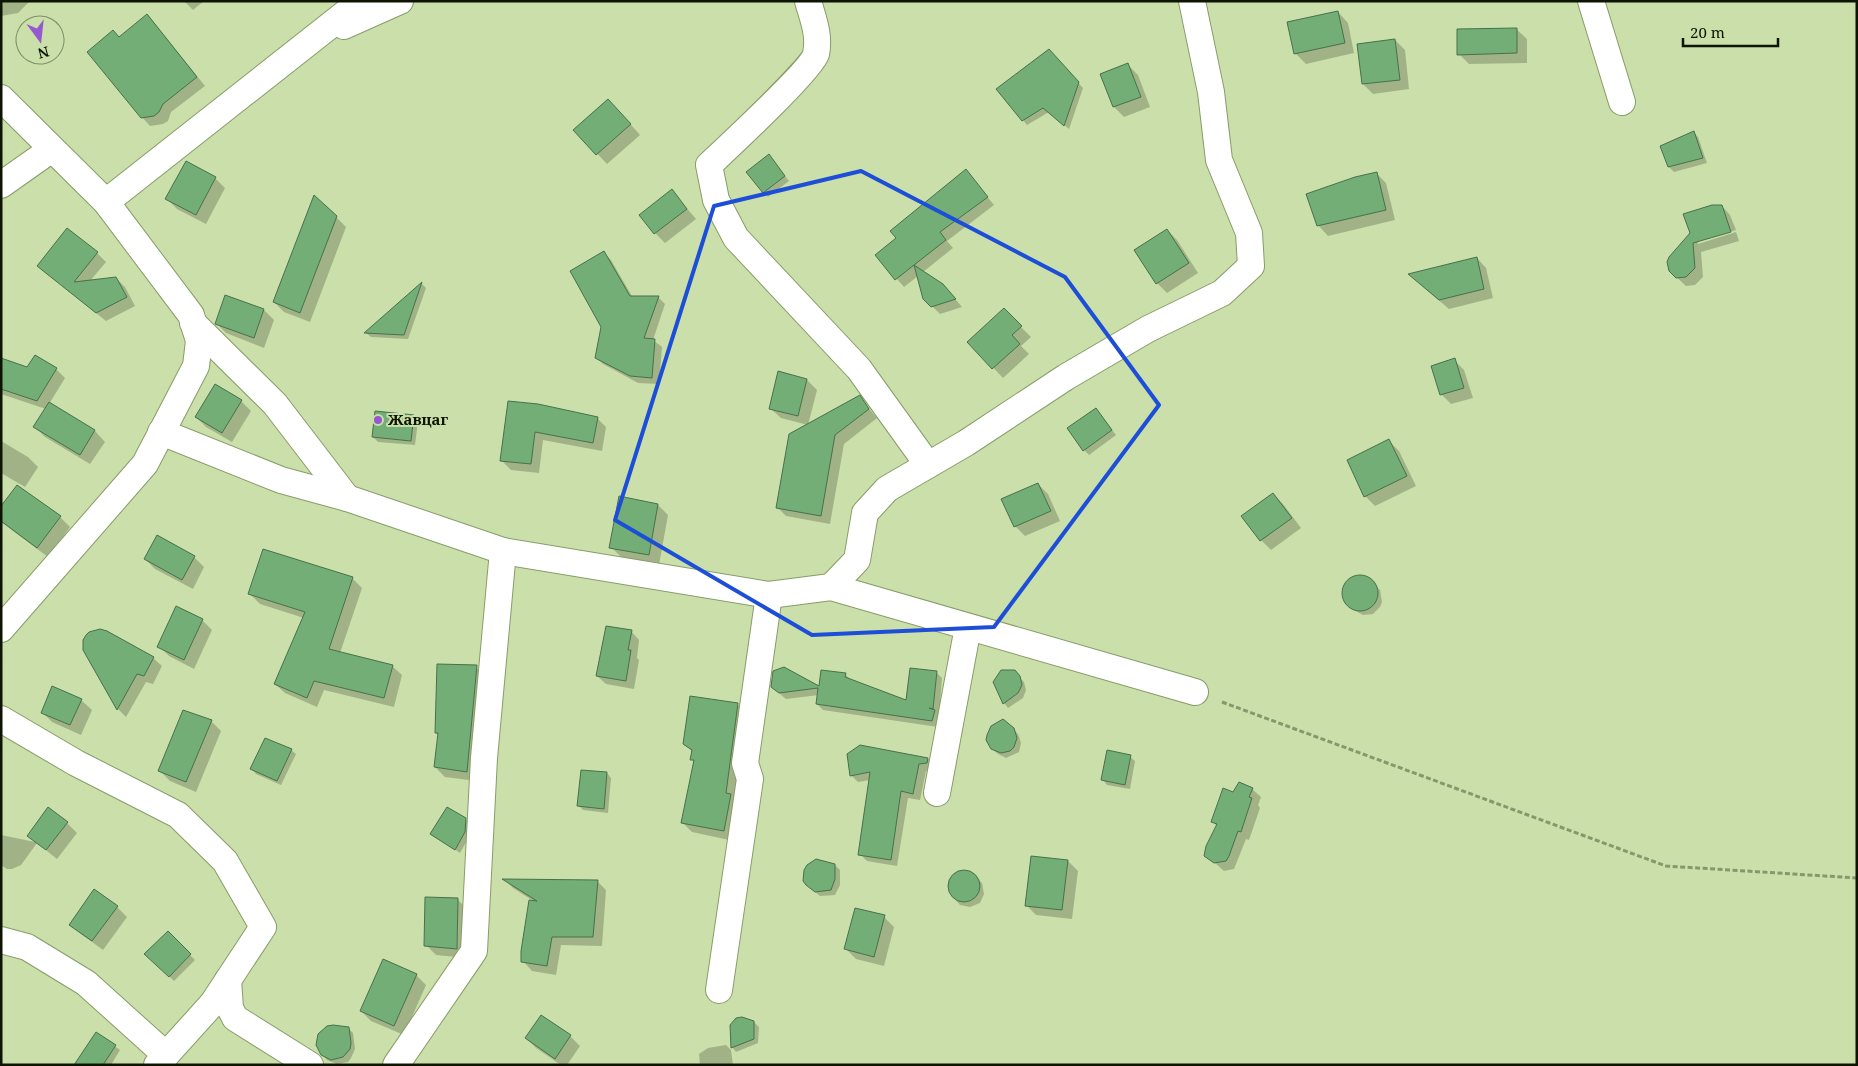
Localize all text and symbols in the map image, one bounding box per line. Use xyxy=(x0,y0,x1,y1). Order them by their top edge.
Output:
north arrow xyxy=(15,15,65,65)
scale bar xyxy=(1683,15,1778,47)
text: 20 m xyxy=(1690,22,1725,42)
text: N xyxy=(36,42,51,64)
place label: Жавцаг xyxy=(388,409,448,429)
marker: Жавцаг xyxy=(372,414,384,426)

